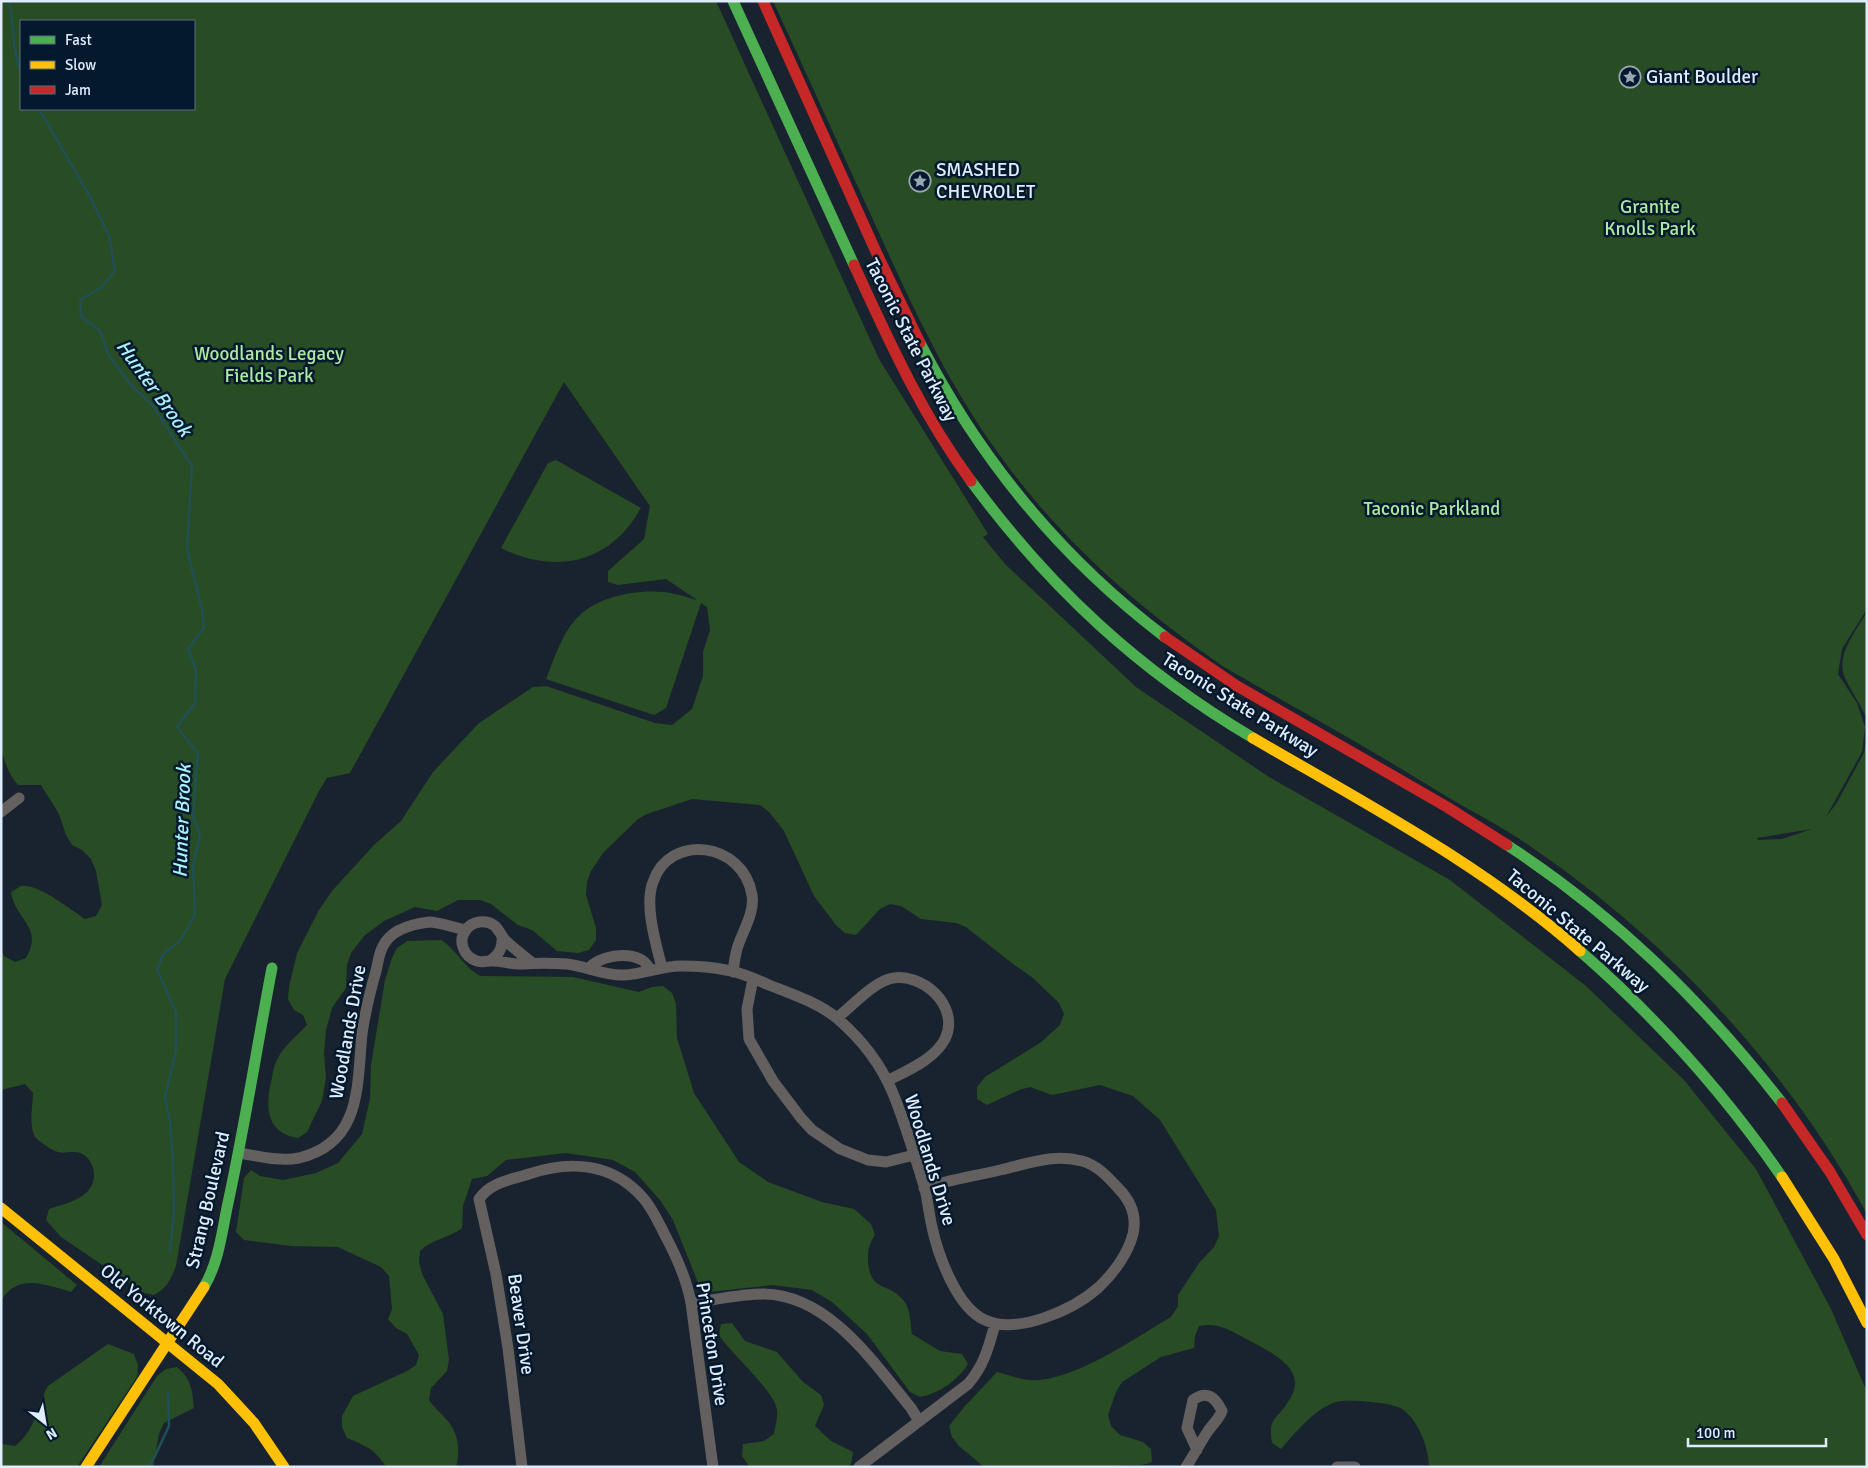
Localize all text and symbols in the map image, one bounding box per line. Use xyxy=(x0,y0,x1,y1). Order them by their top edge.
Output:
legend xyxy=(20,20,195,110)
text: Fast xyxy=(65,31,92,49)
text: Slow xyxy=(65,56,96,74)
place icon: Giant Boulder xyxy=(1618,65,1642,89)
place label: Giant Boulder xyxy=(1646,65,1758,89)
text: Jam xyxy=(65,81,91,99)
place label: SMASHED CHEVROLET xyxy=(936,158,1036,204)
place icon: SMASHED CHEVROLET xyxy=(908,169,932,193)
park label: Granite Knolls Park xyxy=(1604,195,1696,241)
street label: Taconic State Parkway xyxy=(859,254,963,426)
water label: Hunter Brook xyxy=(111,335,199,443)
park label: Woodlands Legacy Fields Park xyxy=(194,342,344,388)
park label: Taconic Parkland xyxy=(1364,497,1500,521)
street label: Taconic State Parkway xyxy=(1157,647,1323,763)
water label: Hunter Brook xyxy=(168,762,197,878)
street label: Taconic State Parkway xyxy=(1501,864,1655,998)
street label: Woodlands Drive xyxy=(324,963,372,1101)
street label: Woodlands Drive xyxy=(899,1092,961,1228)
street label: Strang Boulevard xyxy=(181,1129,235,1271)
street label: Old Yorktown Road xyxy=(95,1259,229,1373)
street label: Beaver Drive xyxy=(502,1272,540,1376)
street label: Princeton Drive xyxy=(690,1280,734,1408)
north arrow xyxy=(20,1398,70,1448)
scale bar xyxy=(1688,1416,1826,1448)
text: N xyxy=(43,1424,60,1444)
text: 100 m xyxy=(1696,1424,1736,1442)

